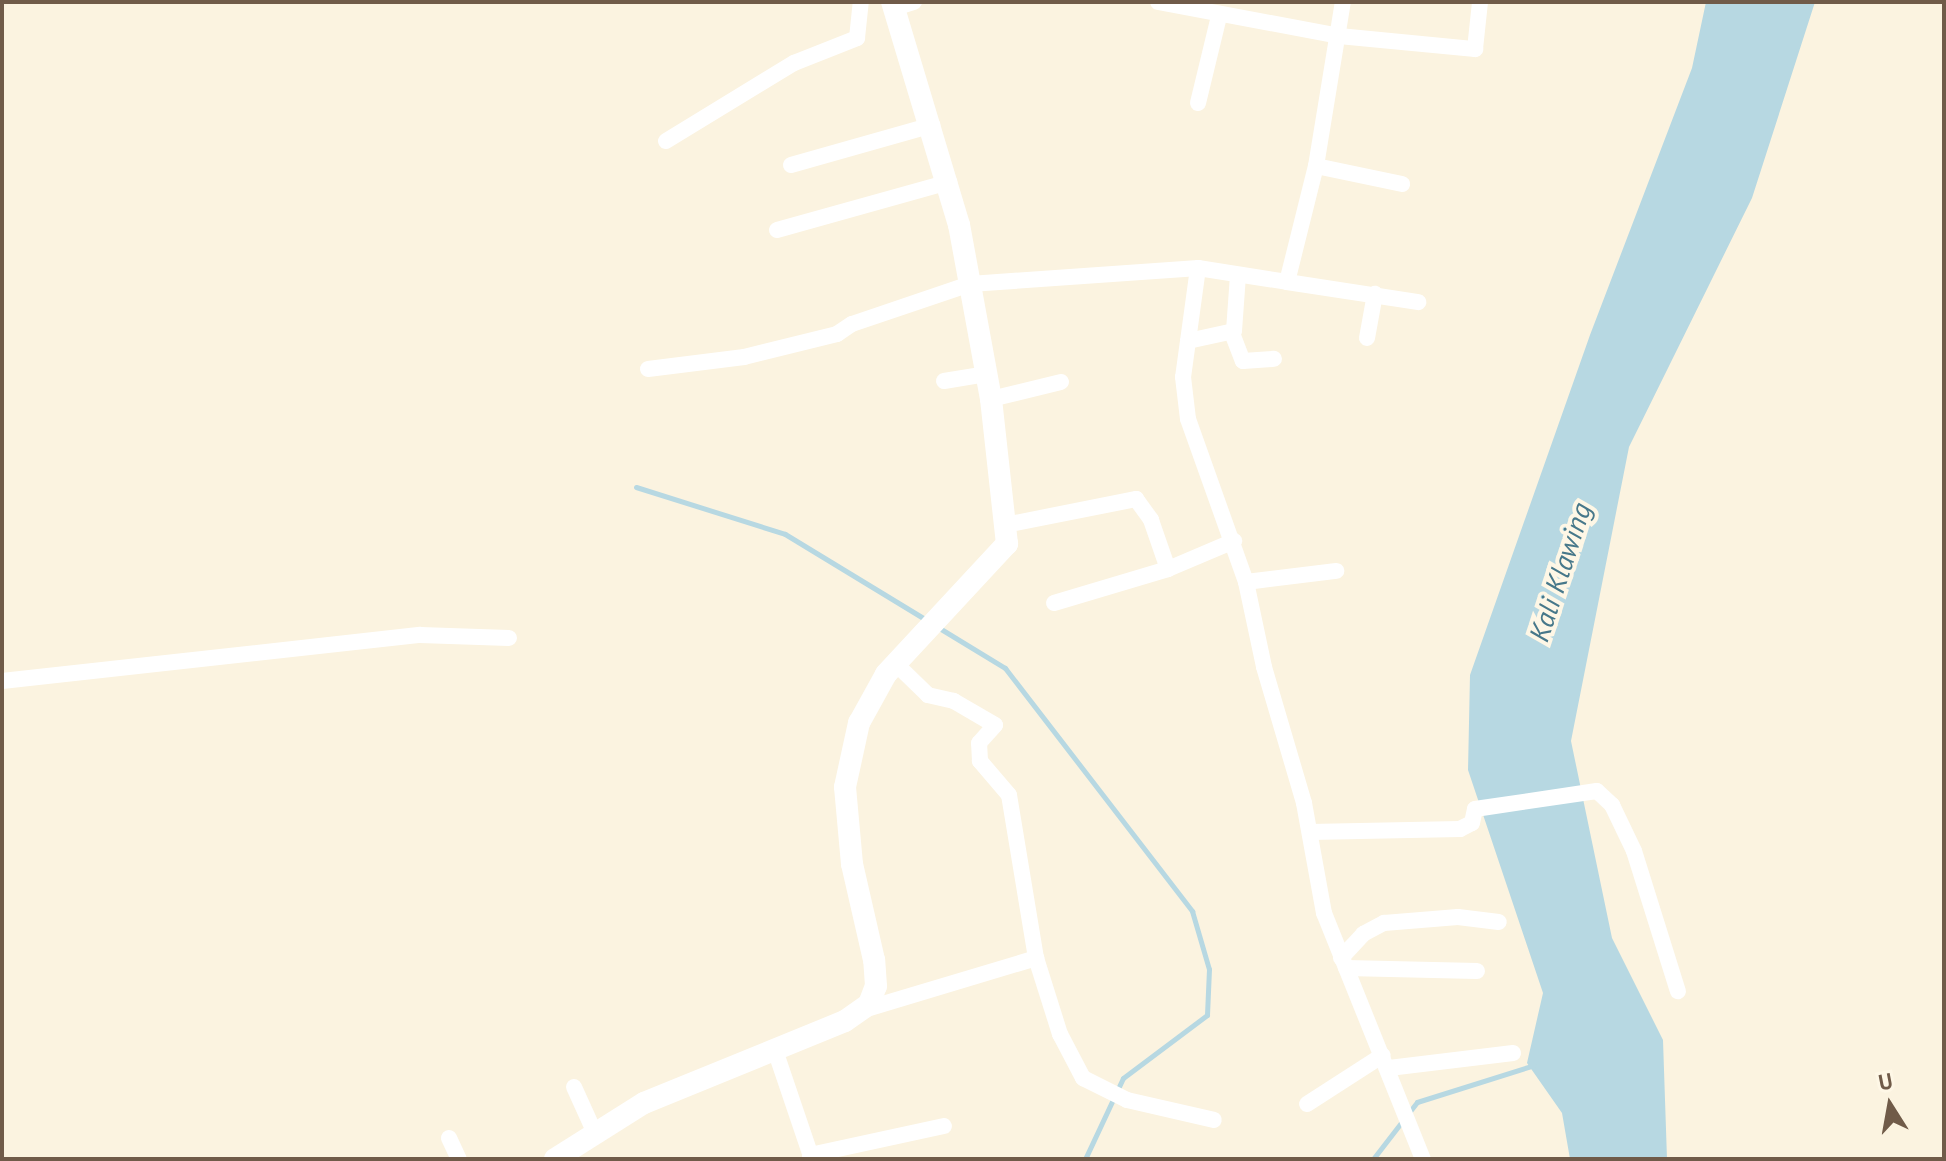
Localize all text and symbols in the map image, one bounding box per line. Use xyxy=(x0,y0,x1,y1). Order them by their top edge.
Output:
water label: Kali Klawing xyxy=(1522,498,1598,646)
north arrow xyxy=(1850,1065,1930,1145)
text: U xyxy=(1876,1066,1895,1097)

